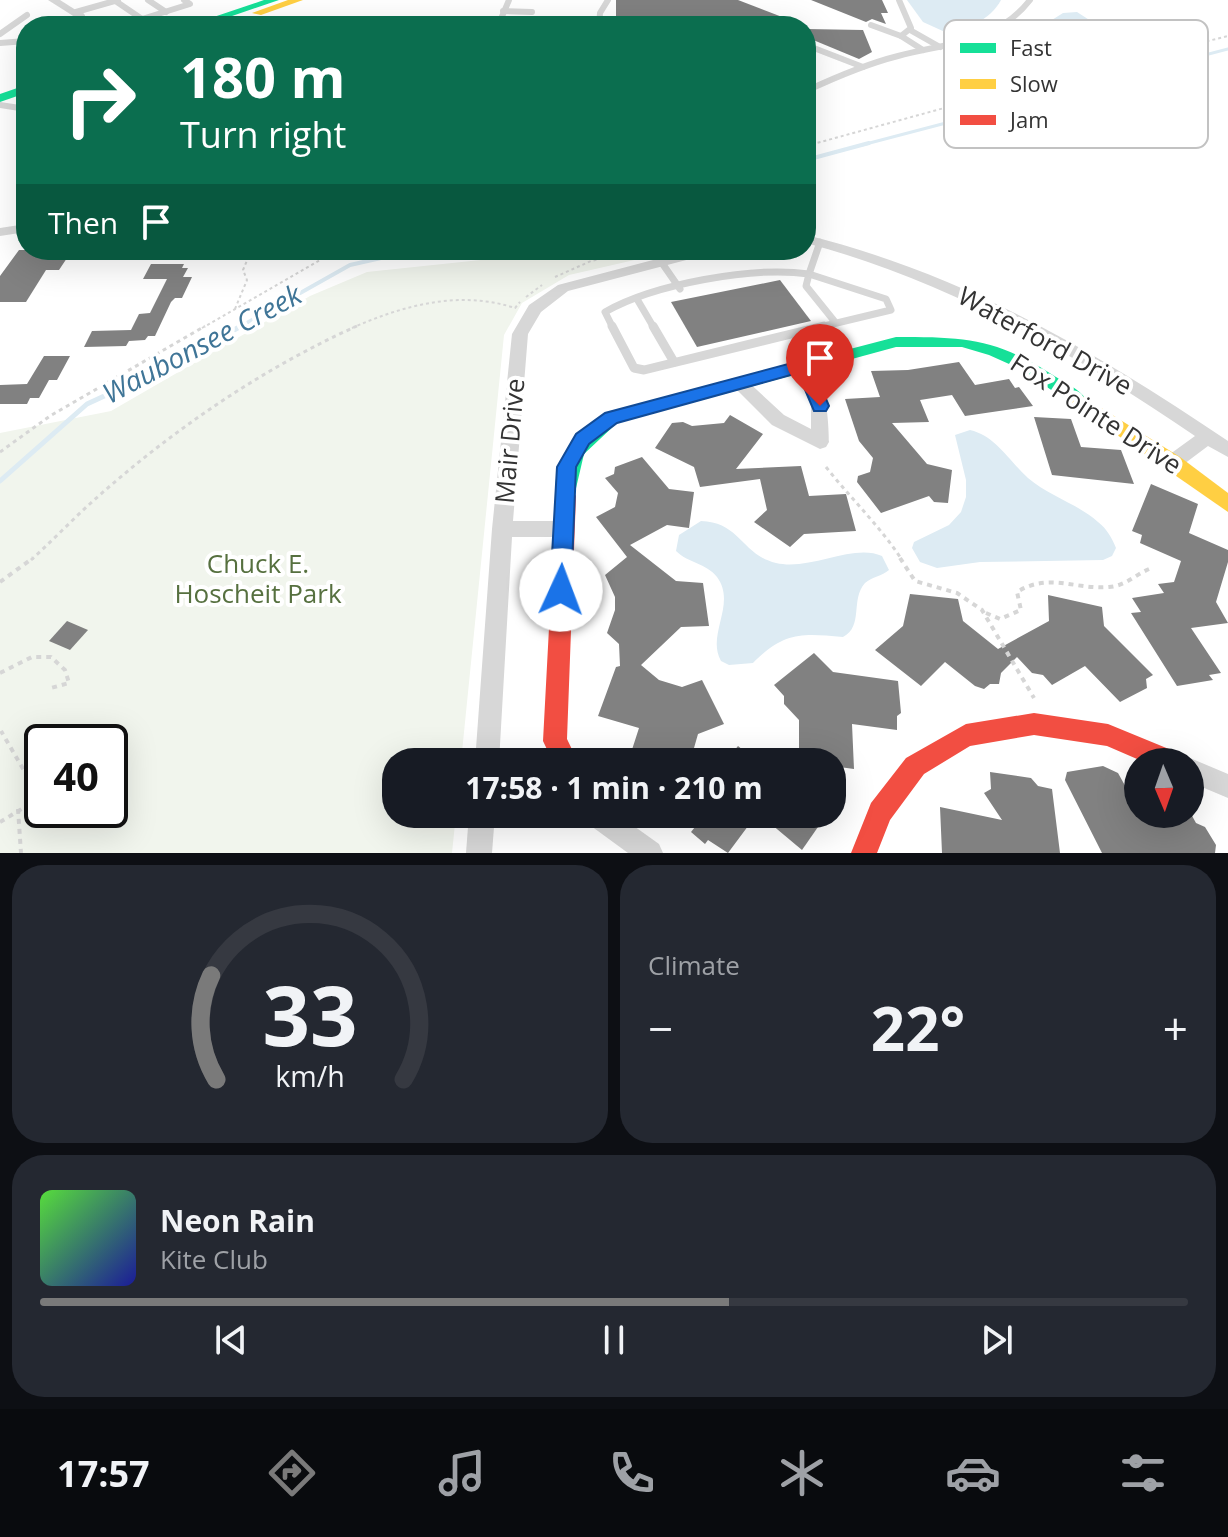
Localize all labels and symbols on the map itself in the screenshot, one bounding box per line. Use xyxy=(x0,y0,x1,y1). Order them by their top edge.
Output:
legend xyxy=(944,20,1208,148)
text: Fast xyxy=(1010,32,1052,62)
text: Slow xyxy=(1010,68,1058,98)
text: Jam xyxy=(1008,104,1049,134)
water label: Waubonsee Creek xyxy=(95,274,309,412)
street label: Waterford Drive xyxy=(952,277,1139,403)
pin xyxy=(786,324,854,406)
street label: Fox Pointe Drive xyxy=(1004,344,1189,482)
street label: Mair Drive xyxy=(486,377,532,505)
park label: Chuck E. Hoscheit Park xyxy=(174,545,342,611)
position arrow xyxy=(519,548,603,632)
speed limit sign: 40 xyxy=(24,724,128,828)
north arrow xyxy=(1124,748,1204,828)

